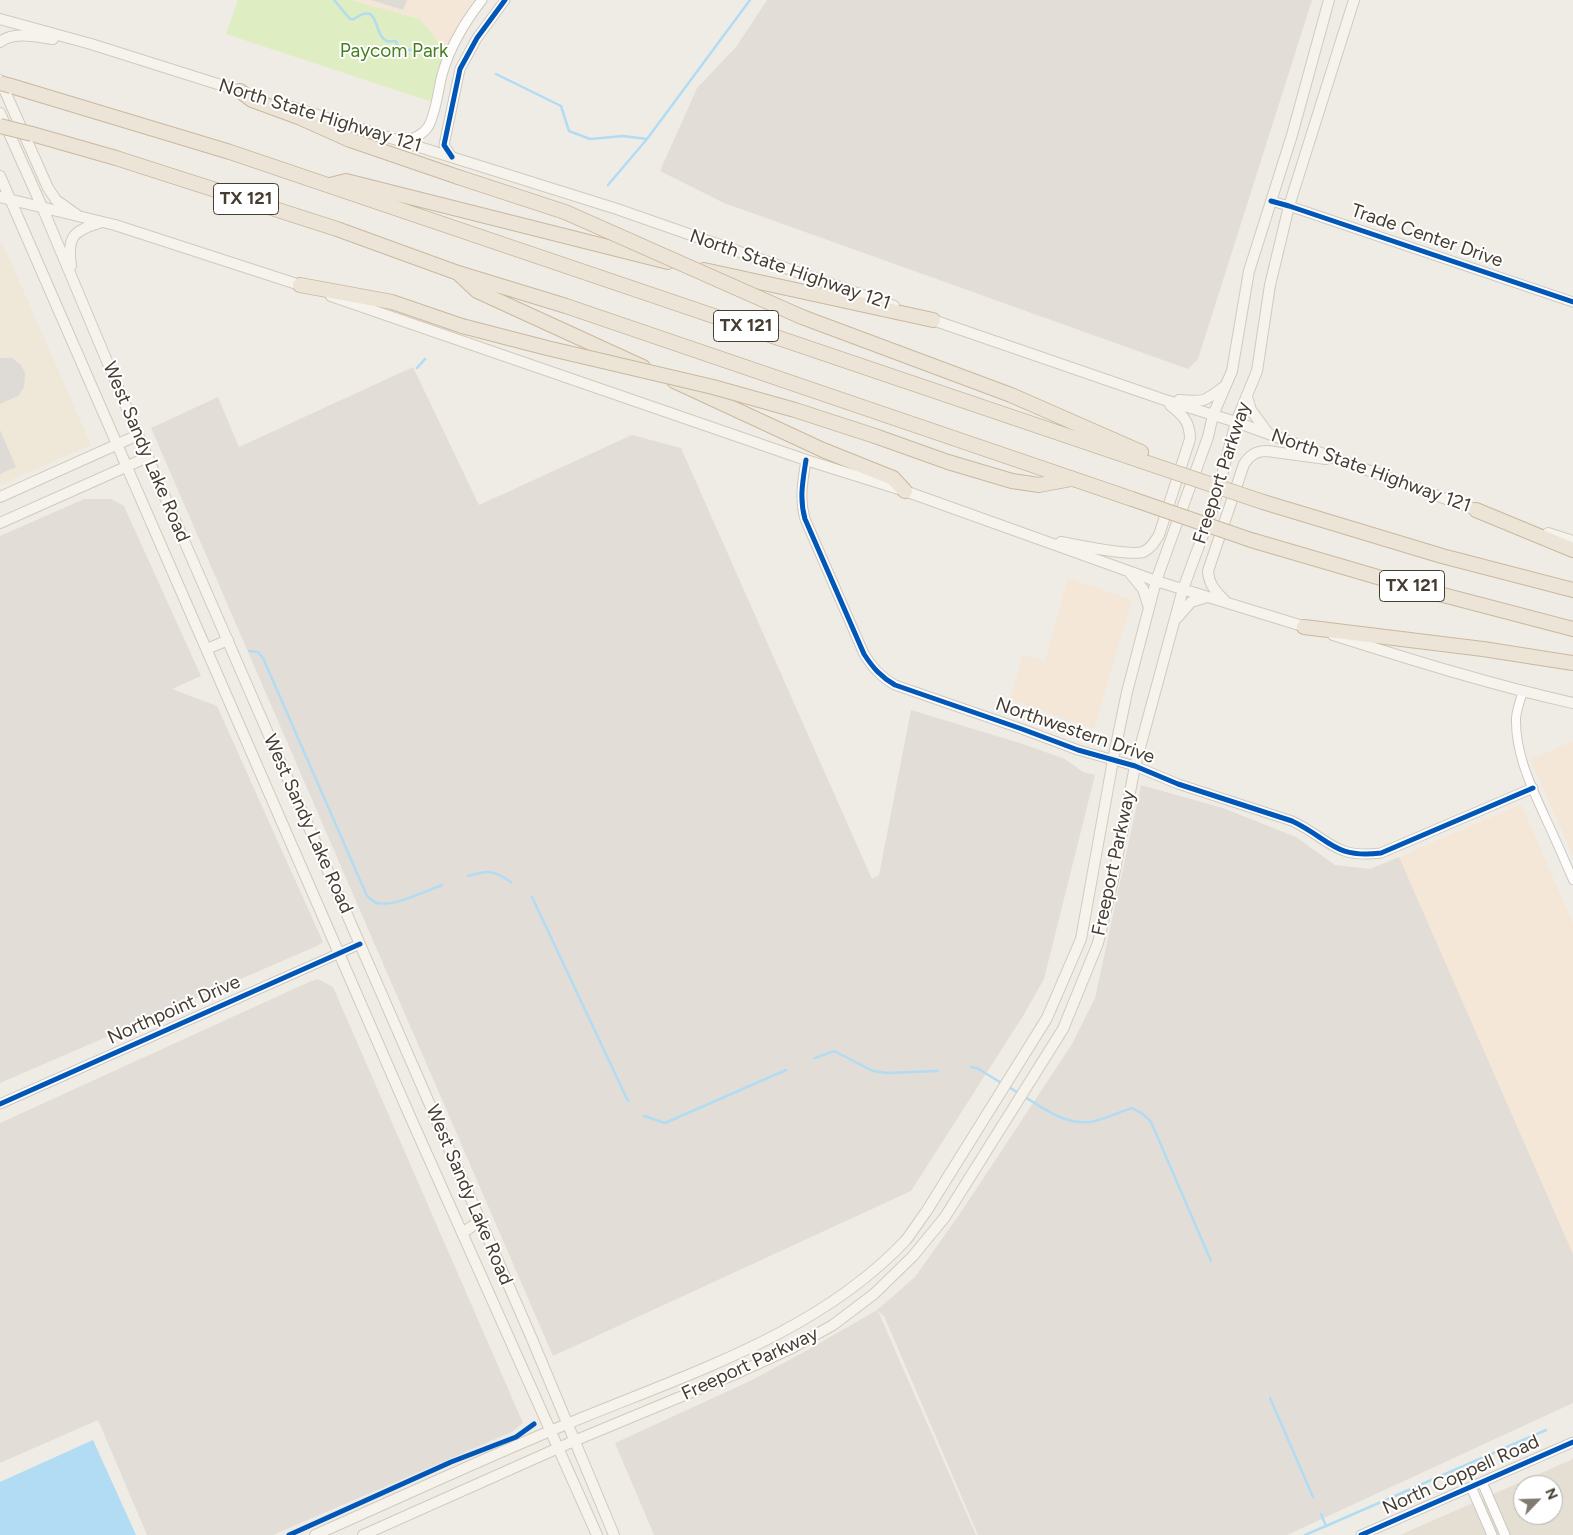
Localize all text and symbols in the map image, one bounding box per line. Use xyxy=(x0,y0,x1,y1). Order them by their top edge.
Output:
park label: Paycom Park xyxy=(340,40,448,62)
street label: North State Highway 121 xyxy=(216,74,424,158)
road number: TX 121 xyxy=(214,183,278,214)
street label: Trade Center Drive xyxy=(1348,199,1506,273)
street label: North State Highway 121 xyxy=(687,225,893,315)
road number: TX 121 xyxy=(714,310,778,342)
street label: West Sandy Lake Road xyxy=(98,358,194,546)
street label: Freeport Parkway xyxy=(1188,399,1256,547)
street label: North State Highway 121 xyxy=(1268,424,1474,518)
road number: TX 121 xyxy=(1380,570,1444,602)
street label: Northwestern Drive xyxy=(992,693,1158,769)
street label: West Sandy Lake Road xyxy=(258,731,358,917)
street label: Freeport Parkway xyxy=(1087,788,1141,938)
street label: Northpoint Drive xyxy=(104,971,244,1049)
street label: West Sandy Lake Road xyxy=(421,1101,517,1289)
street label: Freeport Parkway xyxy=(678,1322,822,1406)
street label: North Coppell Road xyxy=(1379,1430,1543,1520)
north arrow xyxy=(1513,1475,1563,1525)
text: N xyxy=(1541,1486,1561,1502)

